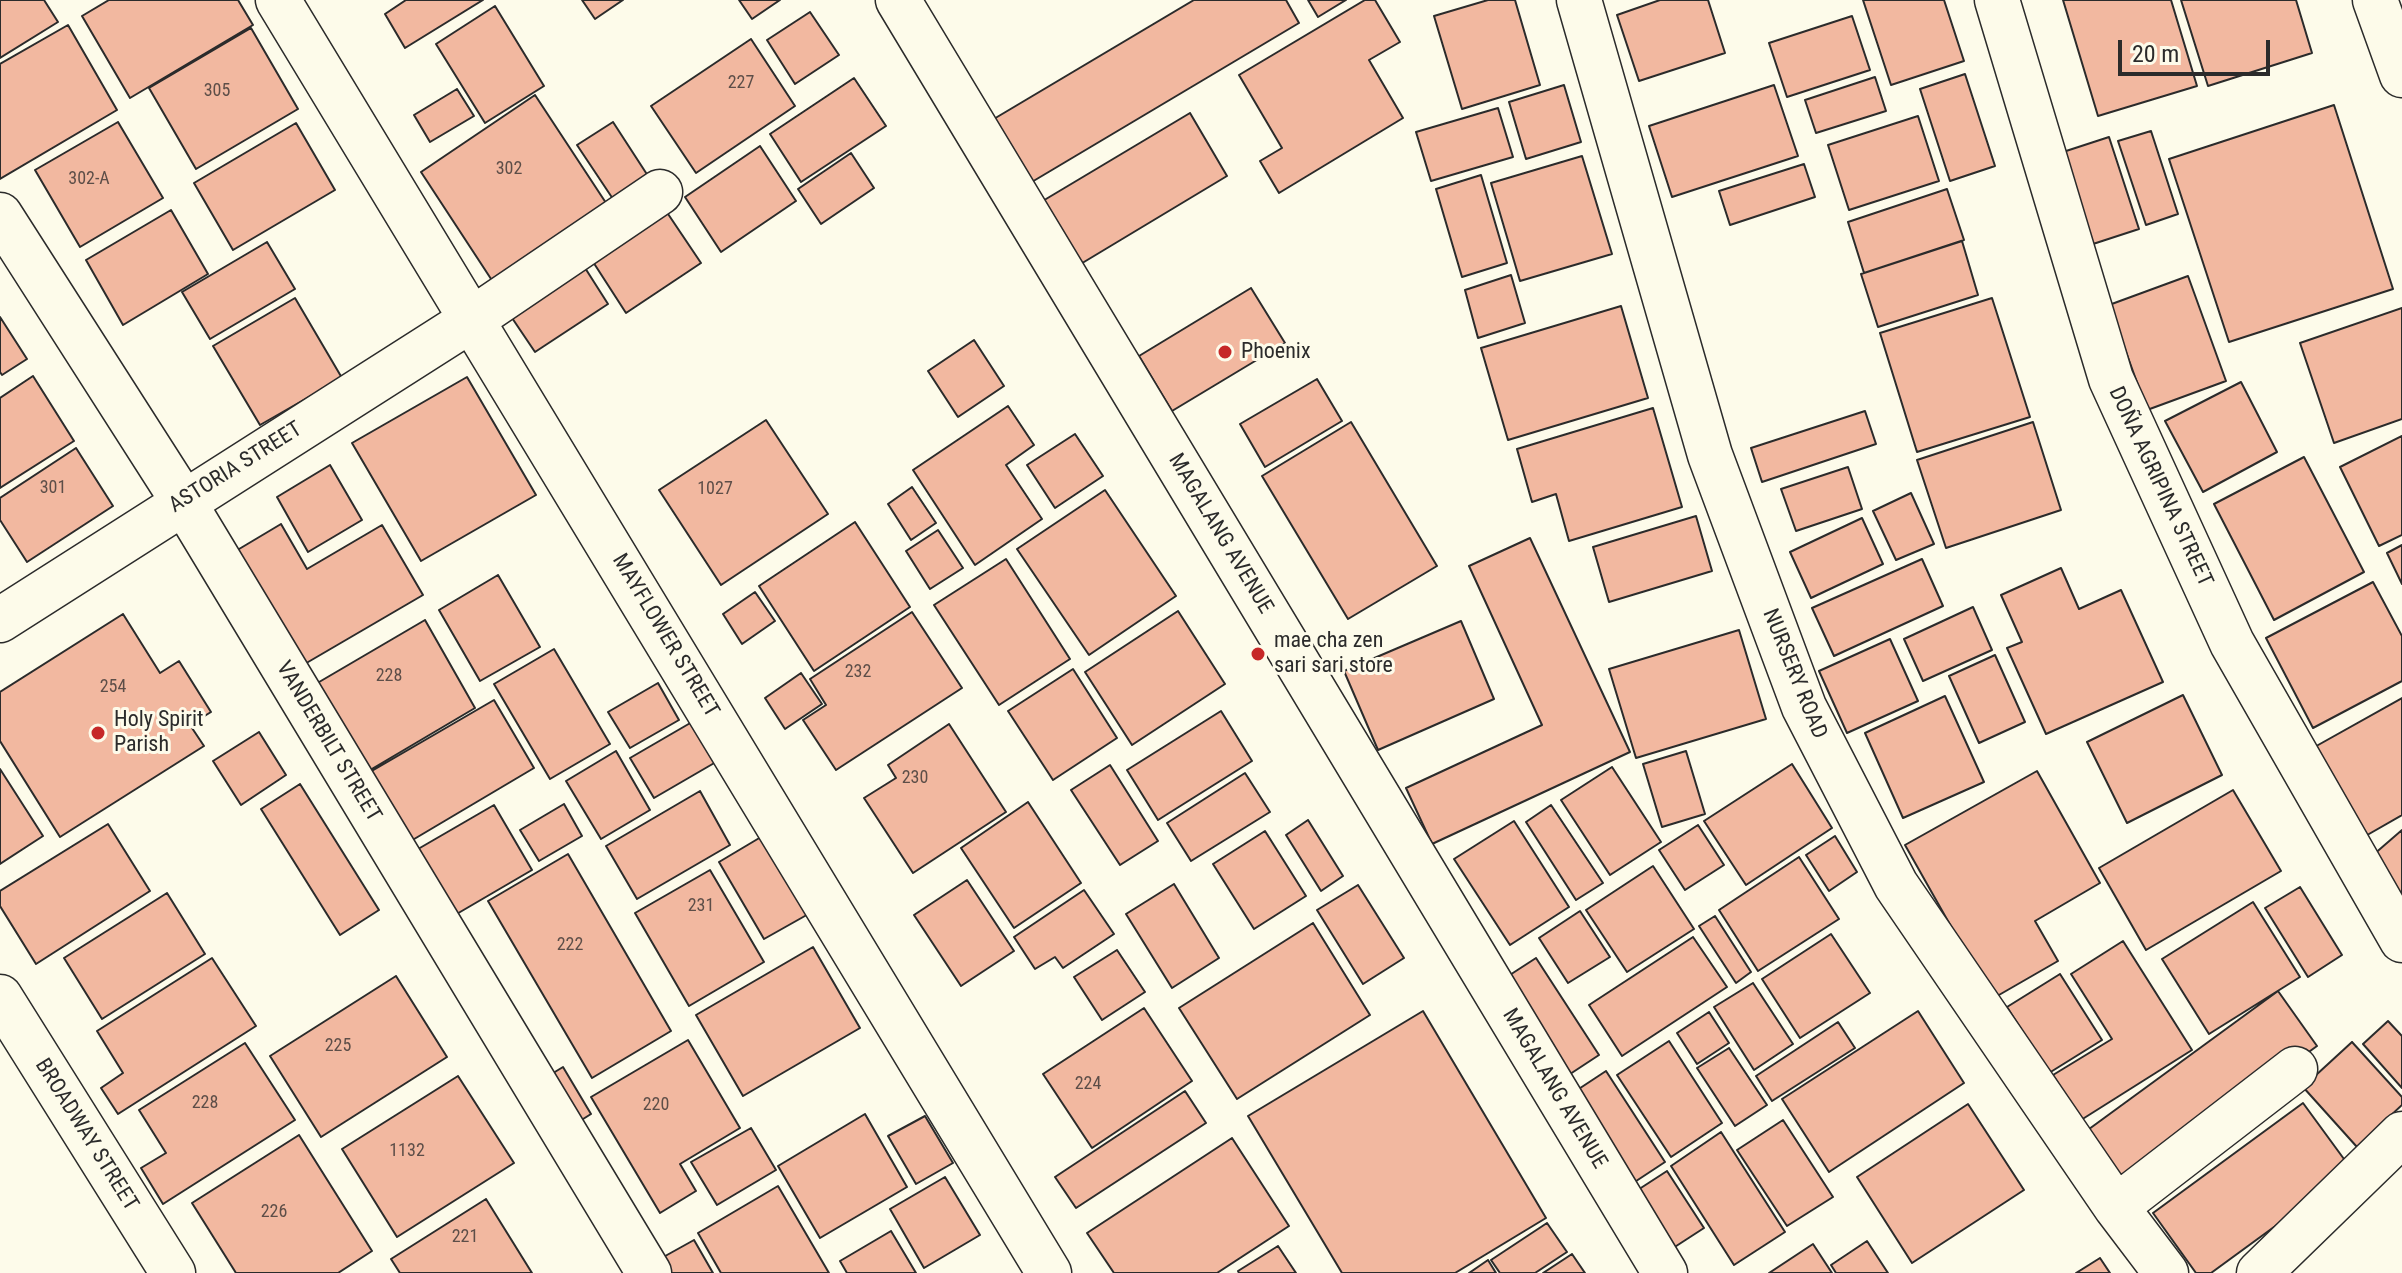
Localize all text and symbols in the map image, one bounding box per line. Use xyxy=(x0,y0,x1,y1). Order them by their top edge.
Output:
scale bar xyxy=(2122,24,2274,74)
text: 20 m xyxy=(2132,40,2179,68)
house number: 227 xyxy=(728,72,754,94)
house number: 305 xyxy=(204,80,230,102)
house number: 302 xyxy=(496,158,522,180)
house number: 302-A xyxy=(68,168,110,190)
place label: Phoenix xyxy=(1241,339,1311,365)
marker: Phoenix xyxy=(1216,343,1234,361)
street label: DOÑA AGRIPINA STREET xyxy=(2102,383,2218,591)
street label: ASTORIA STREET xyxy=(165,417,307,519)
street label: MAGALANG AVENUE xyxy=(1162,449,1278,619)
house number: 301 xyxy=(40,477,66,499)
house number: 1027 xyxy=(697,478,733,500)
street label: MAYFLOWER STREET xyxy=(606,549,724,723)
street label: NURSERY ROAD xyxy=(1756,605,1832,743)
place label: mae cha zen sari sari store xyxy=(1274,628,1393,680)
marker: mae cha zen sari sari store xyxy=(1249,645,1267,663)
street label: VANDERBILT STREET xyxy=(270,657,386,827)
house number: 232 xyxy=(845,661,871,683)
house number: 228 xyxy=(376,665,402,687)
house number: 254 xyxy=(100,676,126,698)
place label: Holy Spirit Parish xyxy=(114,707,204,758)
marker: Holy Spirit Parish xyxy=(89,724,107,742)
house number: 230 xyxy=(902,767,928,789)
house number: 231 xyxy=(688,895,714,917)
house number: 222 xyxy=(557,934,583,956)
street label: MAGALANG AVENUE xyxy=(1496,1004,1612,1174)
house number: 225 xyxy=(325,1035,351,1057)
street label: BROADWAY STREET xyxy=(29,1054,143,1216)
house number: 224 xyxy=(1075,1073,1101,1095)
house number: 228 xyxy=(192,1092,218,1114)
house number: 220 xyxy=(643,1094,669,1116)
house number: 1132 xyxy=(389,1140,425,1162)
house number: 226 xyxy=(261,1201,287,1223)
house number: 221 xyxy=(452,1226,478,1248)

